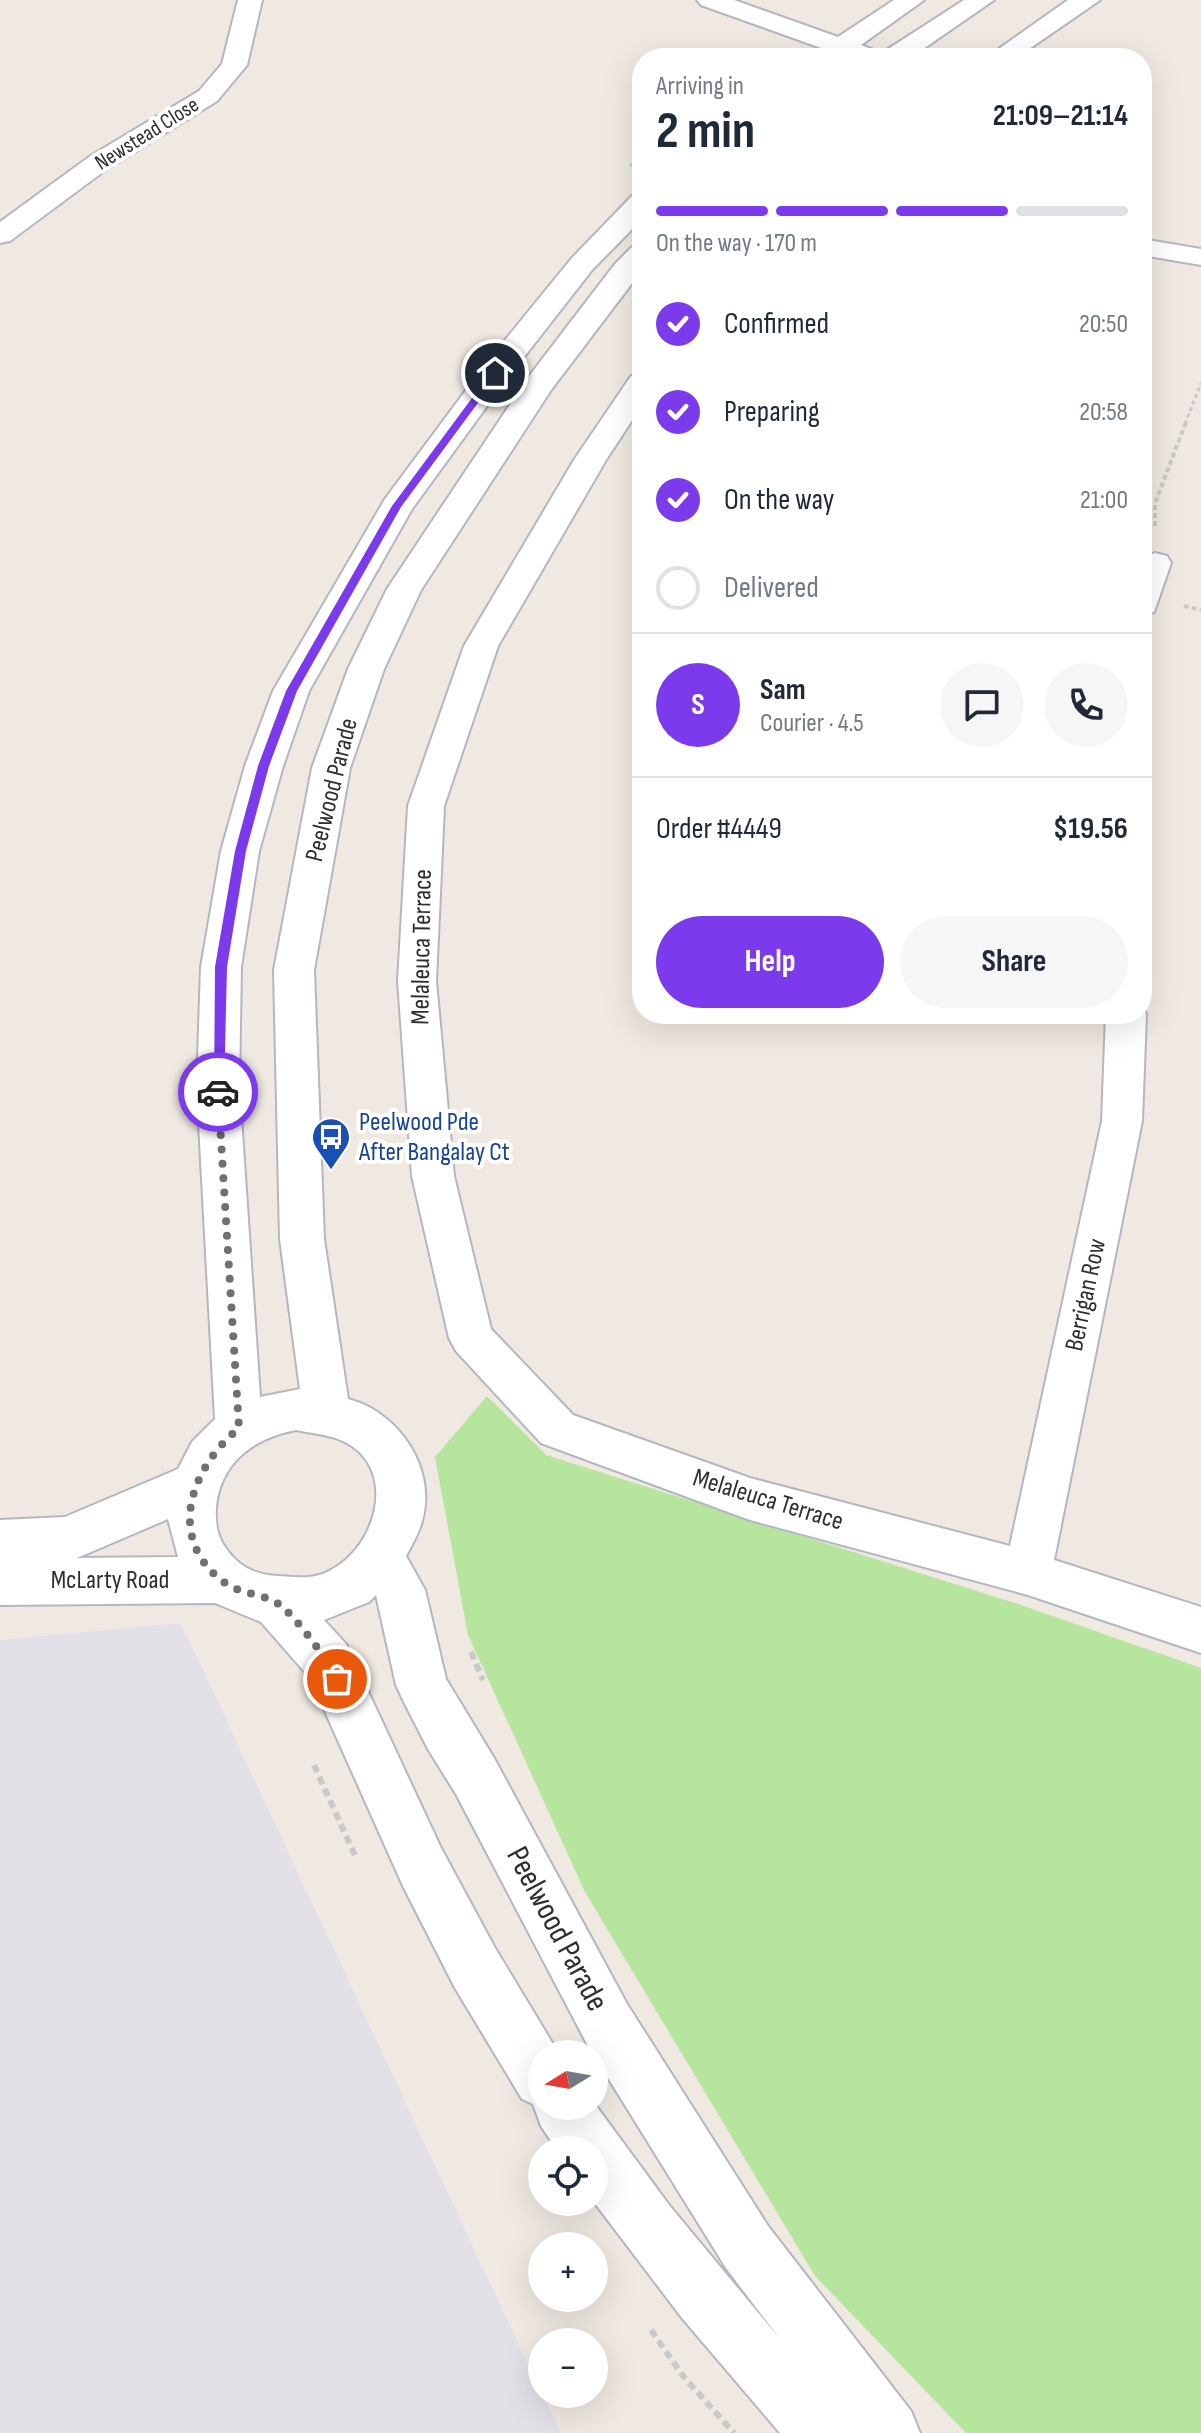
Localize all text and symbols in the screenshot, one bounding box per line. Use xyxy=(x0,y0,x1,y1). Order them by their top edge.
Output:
text: Arriving in xyxy=(656,71,744,102)
street label: Newstead Close xyxy=(90,91,204,177)
text: 21:09–21:14 xyxy=(993,98,1128,134)
text: 2 min xyxy=(656,100,755,163)
text: On the way · 170 m xyxy=(656,228,817,259)
icon: check xyxy=(656,302,700,346)
text: Confirmed xyxy=(724,306,829,342)
text: 20:50 xyxy=(1079,309,1128,340)
pin xyxy=(461,339,529,407)
icon: home xyxy=(473,351,517,395)
icon: check xyxy=(656,390,700,434)
text: Preparing xyxy=(724,394,820,430)
text: 20:58 xyxy=(1079,397,1128,428)
icon: check xyxy=(656,478,700,522)
text: On the way xyxy=(724,482,834,518)
text: 21:00 xyxy=(1080,485,1128,516)
text: Delivered xyxy=(724,570,819,606)
button: chat xyxy=(940,663,1024,747)
button: phone xyxy=(1044,663,1128,747)
text: Sam xyxy=(760,672,806,708)
text: S xyxy=(691,687,705,723)
text: Courier · 4.5 xyxy=(760,708,864,739)
street label: Peelwood Parade xyxy=(299,715,365,865)
text: Order #4449 xyxy=(656,811,782,847)
text: $19.56 xyxy=(1053,811,1128,847)
street label: Melaleuca Terrace xyxy=(405,869,439,1025)
button: Help xyxy=(656,916,884,1008)
button: Share xyxy=(900,916,1128,1008)
courier xyxy=(178,1052,258,1132)
icon: car xyxy=(196,1070,240,1114)
place label: Peelwood Pde After Bangalay Ct xyxy=(358,1107,510,1168)
bus stop icon: Peelwood Pde After Bangalay Ct xyxy=(310,1116,352,1171)
street label: Berrigan Row xyxy=(1059,1236,1113,1354)
street label: Melaleuca Terrace xyxy=(689,1462,847,1538)
street label: McLarty Road xyxy=(51,1565,169,1596)
pin xyxy=(303,1645,371,1713)
icon: bag xyxy=(315,1657,359,1701)
street label: Peelwood Parade xyxy=(497,1840,617,2018)
north arrow xyxy=(528,2040,608,2120)
map controls xyxy=(528,2040,608,2408)
button: locate xyxy=(528,2136,608,2216)
button: + xyxy=(528,2232,608,2312)
button: − xyxy=(528,2328,608,2408)

